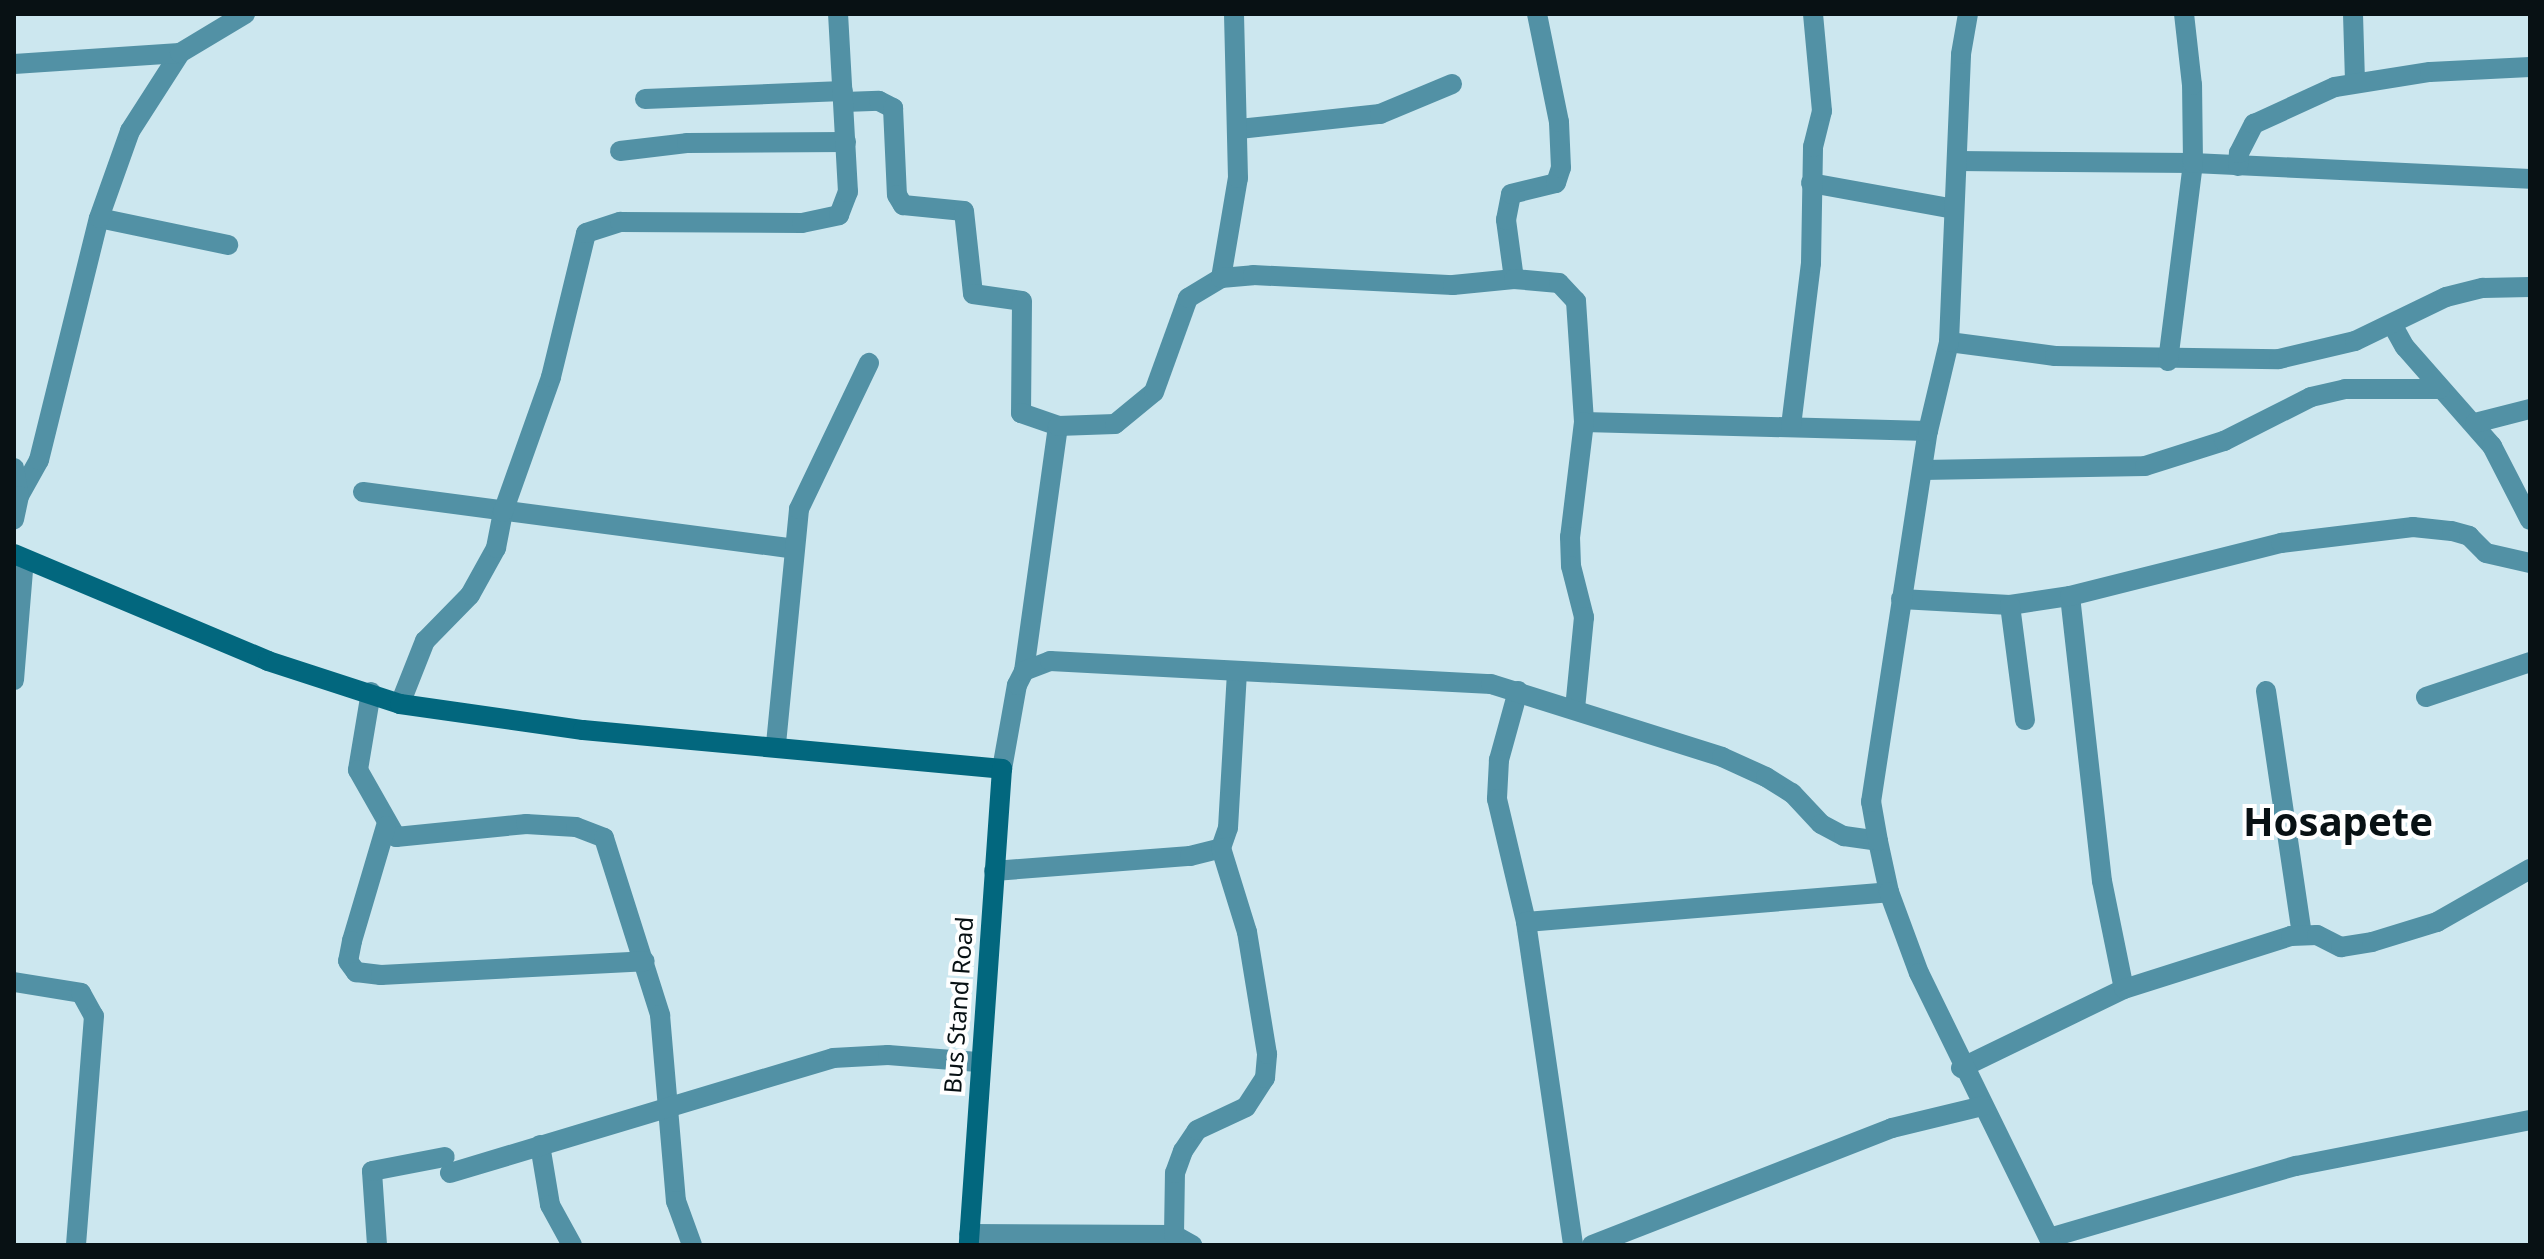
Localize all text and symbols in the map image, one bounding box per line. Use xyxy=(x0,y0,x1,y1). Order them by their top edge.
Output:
district label: Hosapete xyxy=(2243,797,2433,845)
street label: Bus Stand Road xyxy=(937,916,979,1094)

